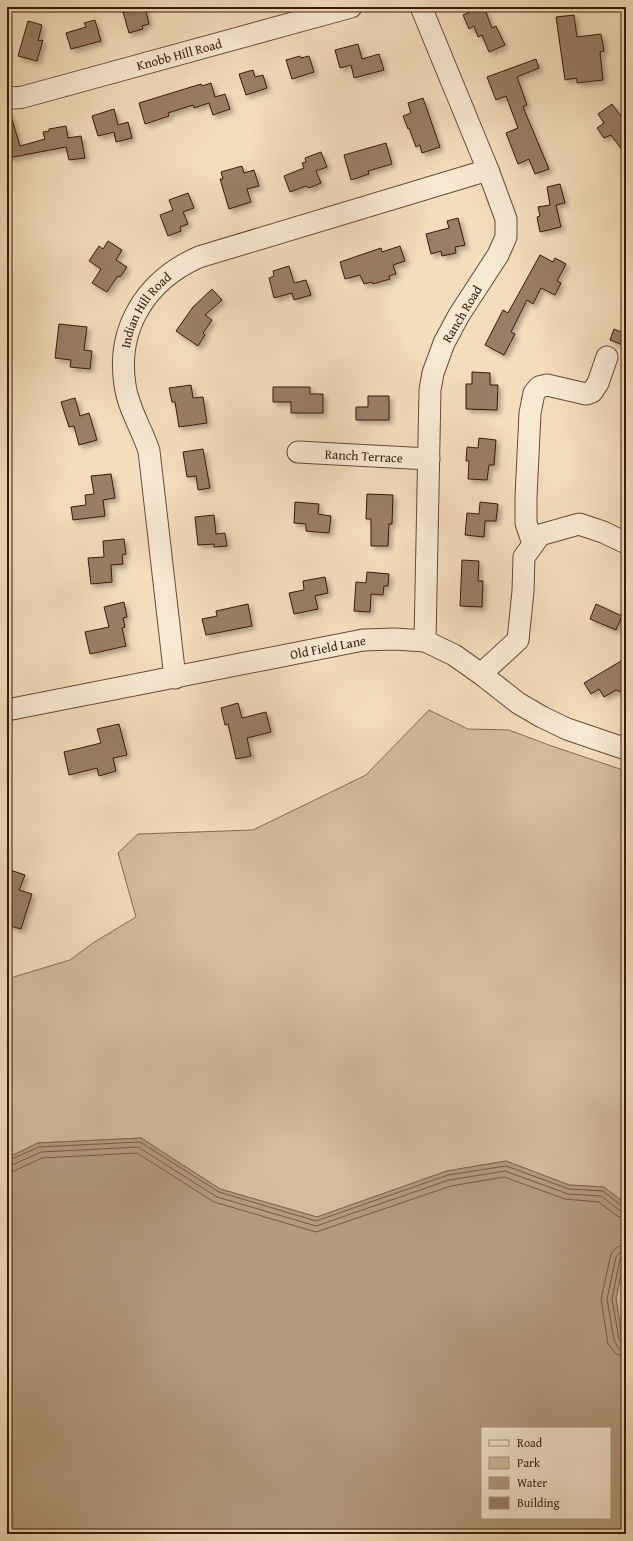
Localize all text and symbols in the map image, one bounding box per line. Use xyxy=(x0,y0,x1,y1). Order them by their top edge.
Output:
street label: Knobb Hill Road xyxy=(134,33,224,75)
street label: Indian Hill Road xyxy=(115,267,175,350)
street label: Ranch Road xyxy=(437,282,487,346)
street label: Ranch Terrace xyxy=(324,444,403,467)
street label: Old Field Lane xyxy=(288,630,367,664)
legend xyxy=(481,1427,611,1519)
text: Road xyxy=(517,1434,543,1451)
text: Park xyxy=(517,1454,541,1471)
text: Water xyxy=(517,1474,547,1491)
text: Building xyxy=(517,1494,560,1511)

